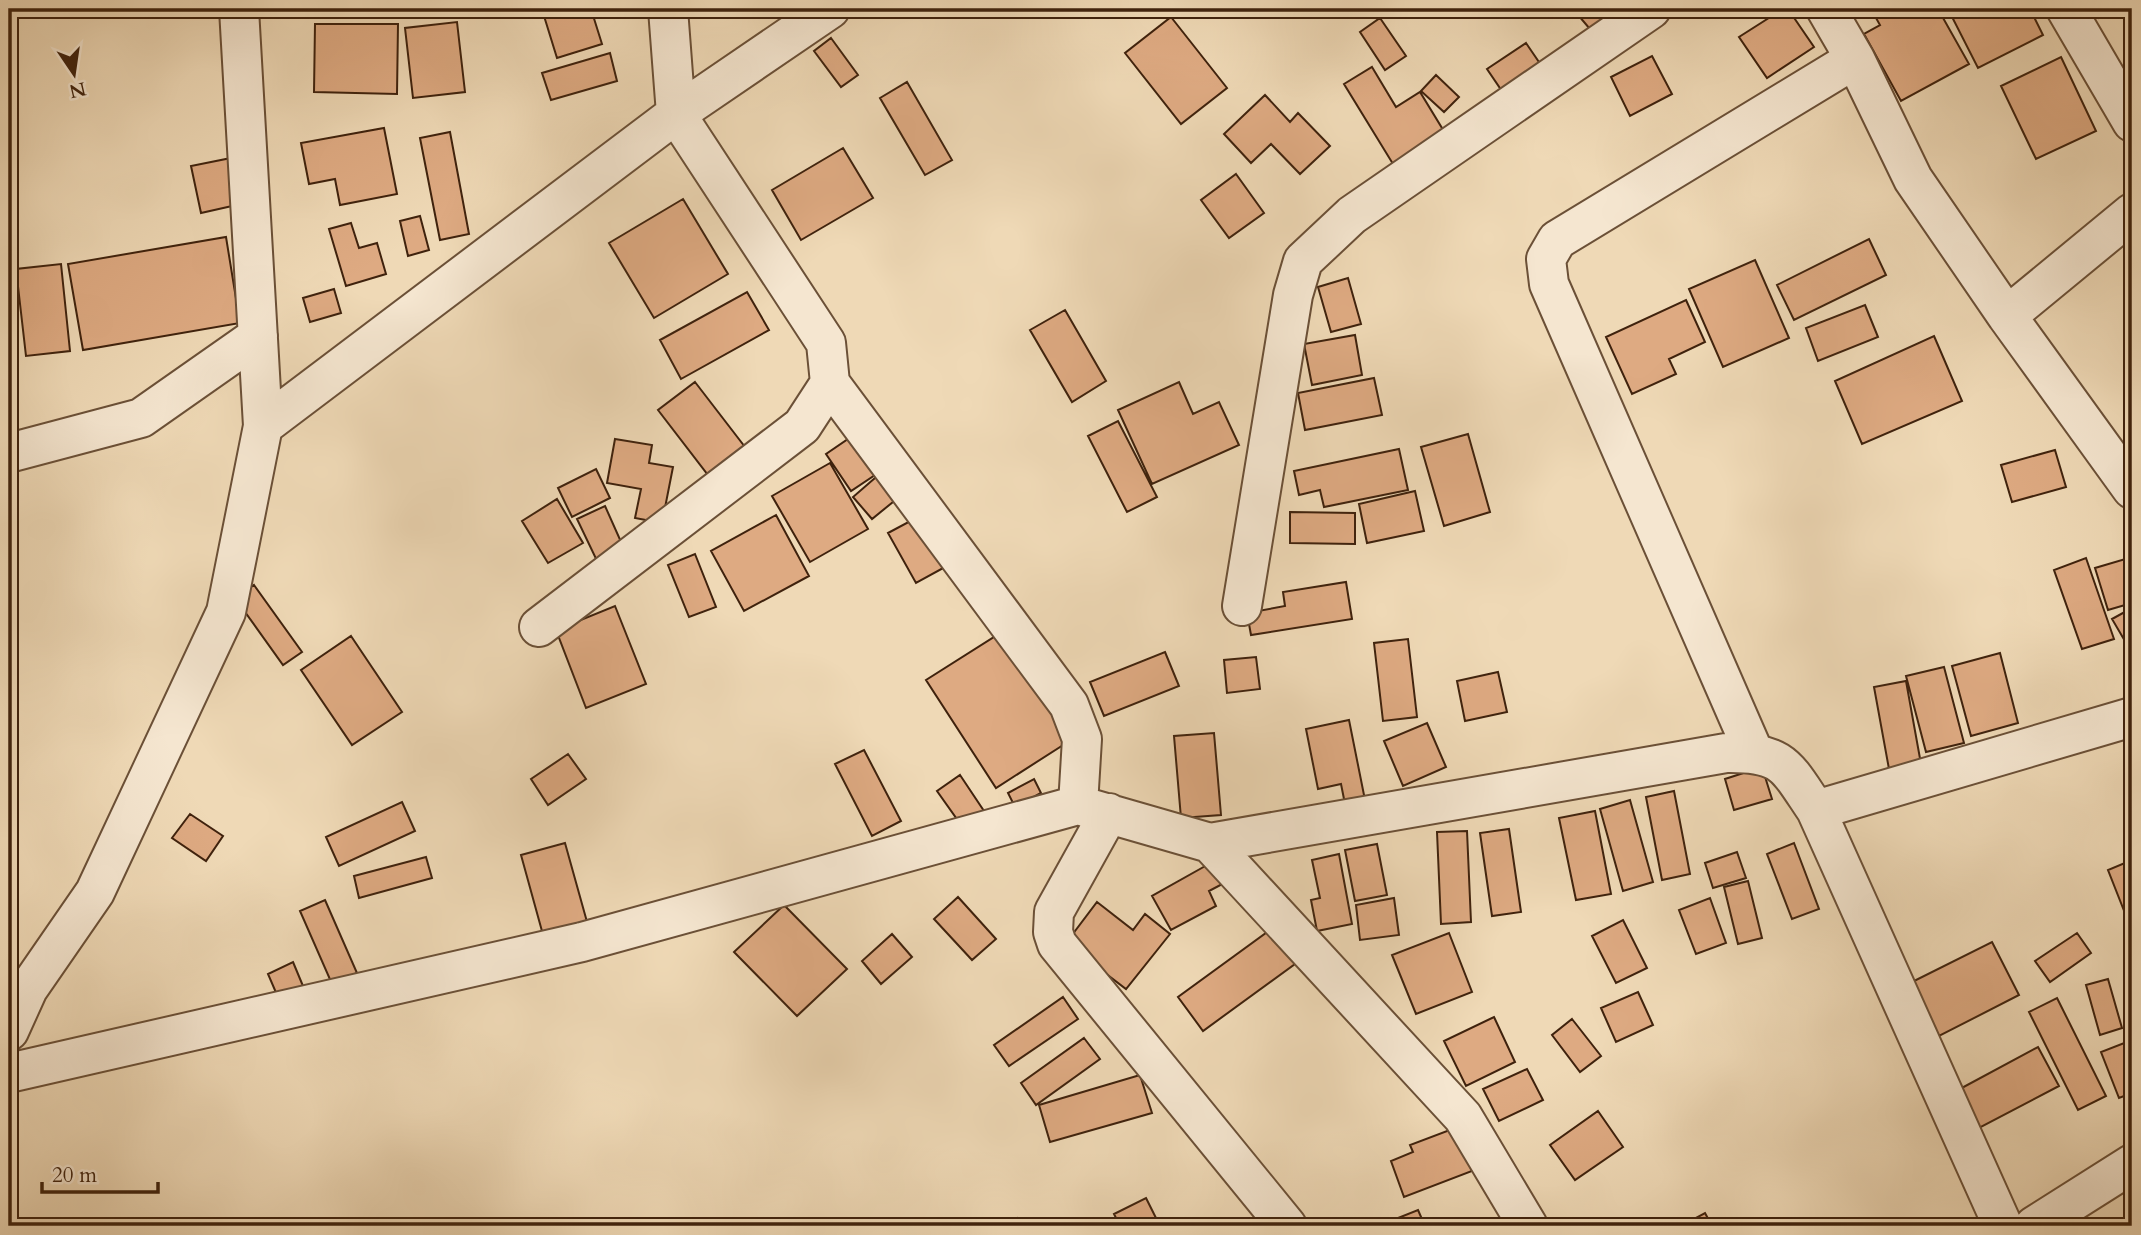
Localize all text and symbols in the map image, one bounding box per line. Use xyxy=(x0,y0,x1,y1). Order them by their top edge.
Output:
north arrow xyxy=(38,38,108,108)
text: N xyxy=(66,75,89,104)
scale bar xyxy=(42,1151,158,1195)
text: 20 m xyxy=(52,1161,97,1190)

